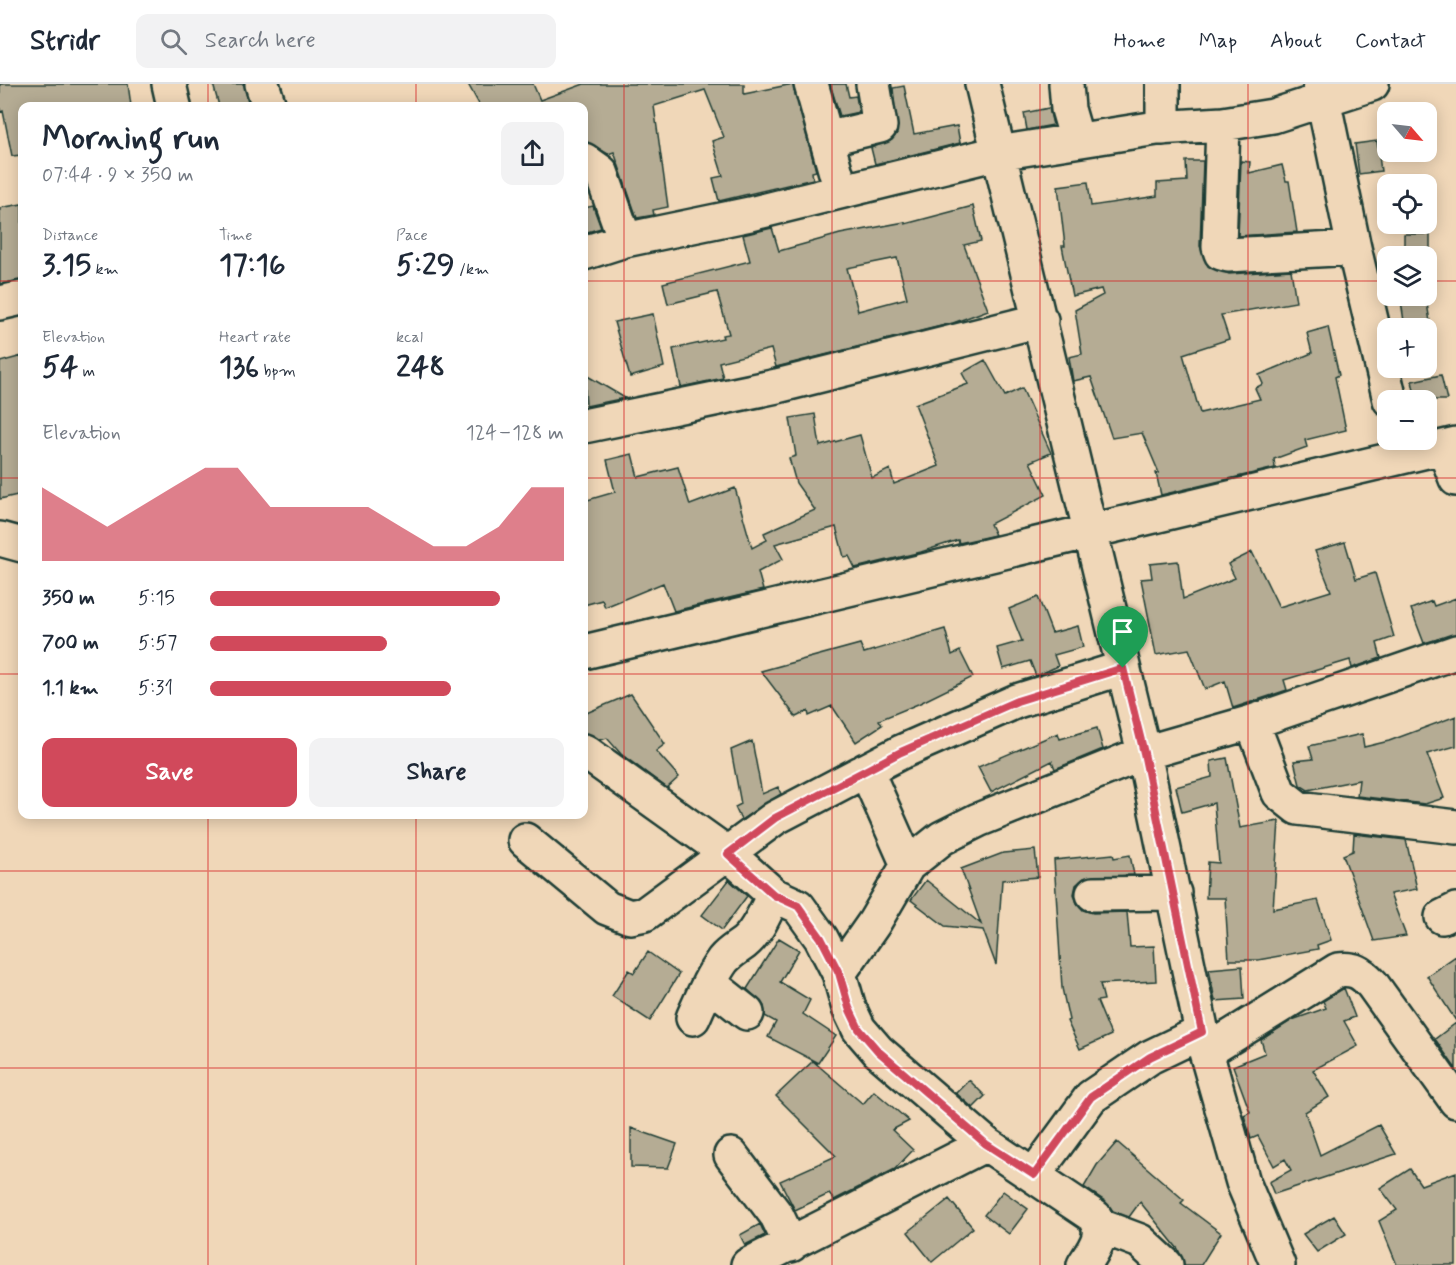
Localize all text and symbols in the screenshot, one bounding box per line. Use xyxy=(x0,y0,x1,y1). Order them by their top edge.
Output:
search box xyxy=(136,14,556,68)
text: Stridr xyxy=(30,23,100,60)
icon: search xyxy=(157,25,190,58)
text: Search here xyxy=(205,27,316,55)
text: Home xyxy=(1114,27,1166,55)
text: Map xyxy=(1199,27,1237,55)
text: About xyxy=(1270,27,1322,55)
text: Contact xyxy=(1355,27,1426,55)
north arrow xyxy=(1377,102,1437,162)
map controls xyxy=(1377,102,1437,450)
text: Morning run xyxy=(42,117,220,161)
button: share xyxy=(501,122,564,185)
text: 07:44 · 9 × 350 m xyxy=(42,162,194,189)
button: locate xyxy=(1377,174,1437,234)
text: Distance xyxy=(42,225,98,246)
text: Time xyxy=(219,225,253,246)
text: Pace xyxy=(396,225,428,246)
text: 3.15 xyxy=(42,246,91,285)
text: 17:16 xyxy=(219,246,286,285)
text: 5:29 xyxy=(396,246,455,285)
button: layers xyxy=(1377,246,1437,306)
text: km xyxy=(91,259,119,280)
text: /km xyxy=(455,259,489,280)
button: + xyxy=(1377,318,1437,378)
text: Elevation xyxy=(42,327,105,348)
text: Heart rate xyxy=(219,327,291,348)
text: kcal xyxy=(396,327,423,348)
text: 54 xyxy=(42,348,78,387)
text: 136 xyxy=(219,348,259,387)
text: 248 xyxy=(396,348,445,387)
text: m xyxy=(78,361,95,382)
text: bpm xyxy=(259,361,296,382)
button: − xyxy=(1377,390,1437,450)
text: Elevation xyxy=(42,420,121,447)
text: 124–128 m xyxy=(466,420,564,447)
text: 350 m xyxy=(42,585,95,612)
text: 5:15 xyxy=(138,585,175,612)
pin xyxy=(1097,606,1148,668)
icon: arrive xyxy=(1106,615,1139,648)
text: 700 m xyxy=(42,630,99,657)
text: 5:57 xyxy=(138,630,177,657)
text: 1.1 km xyxy=(42,675,99,702)
text: 5:31 xyxy=(138,675,173,702)
button: Save xyxy=(42,738,297,807)
button: Share xyxy=(309,738,564,807)

